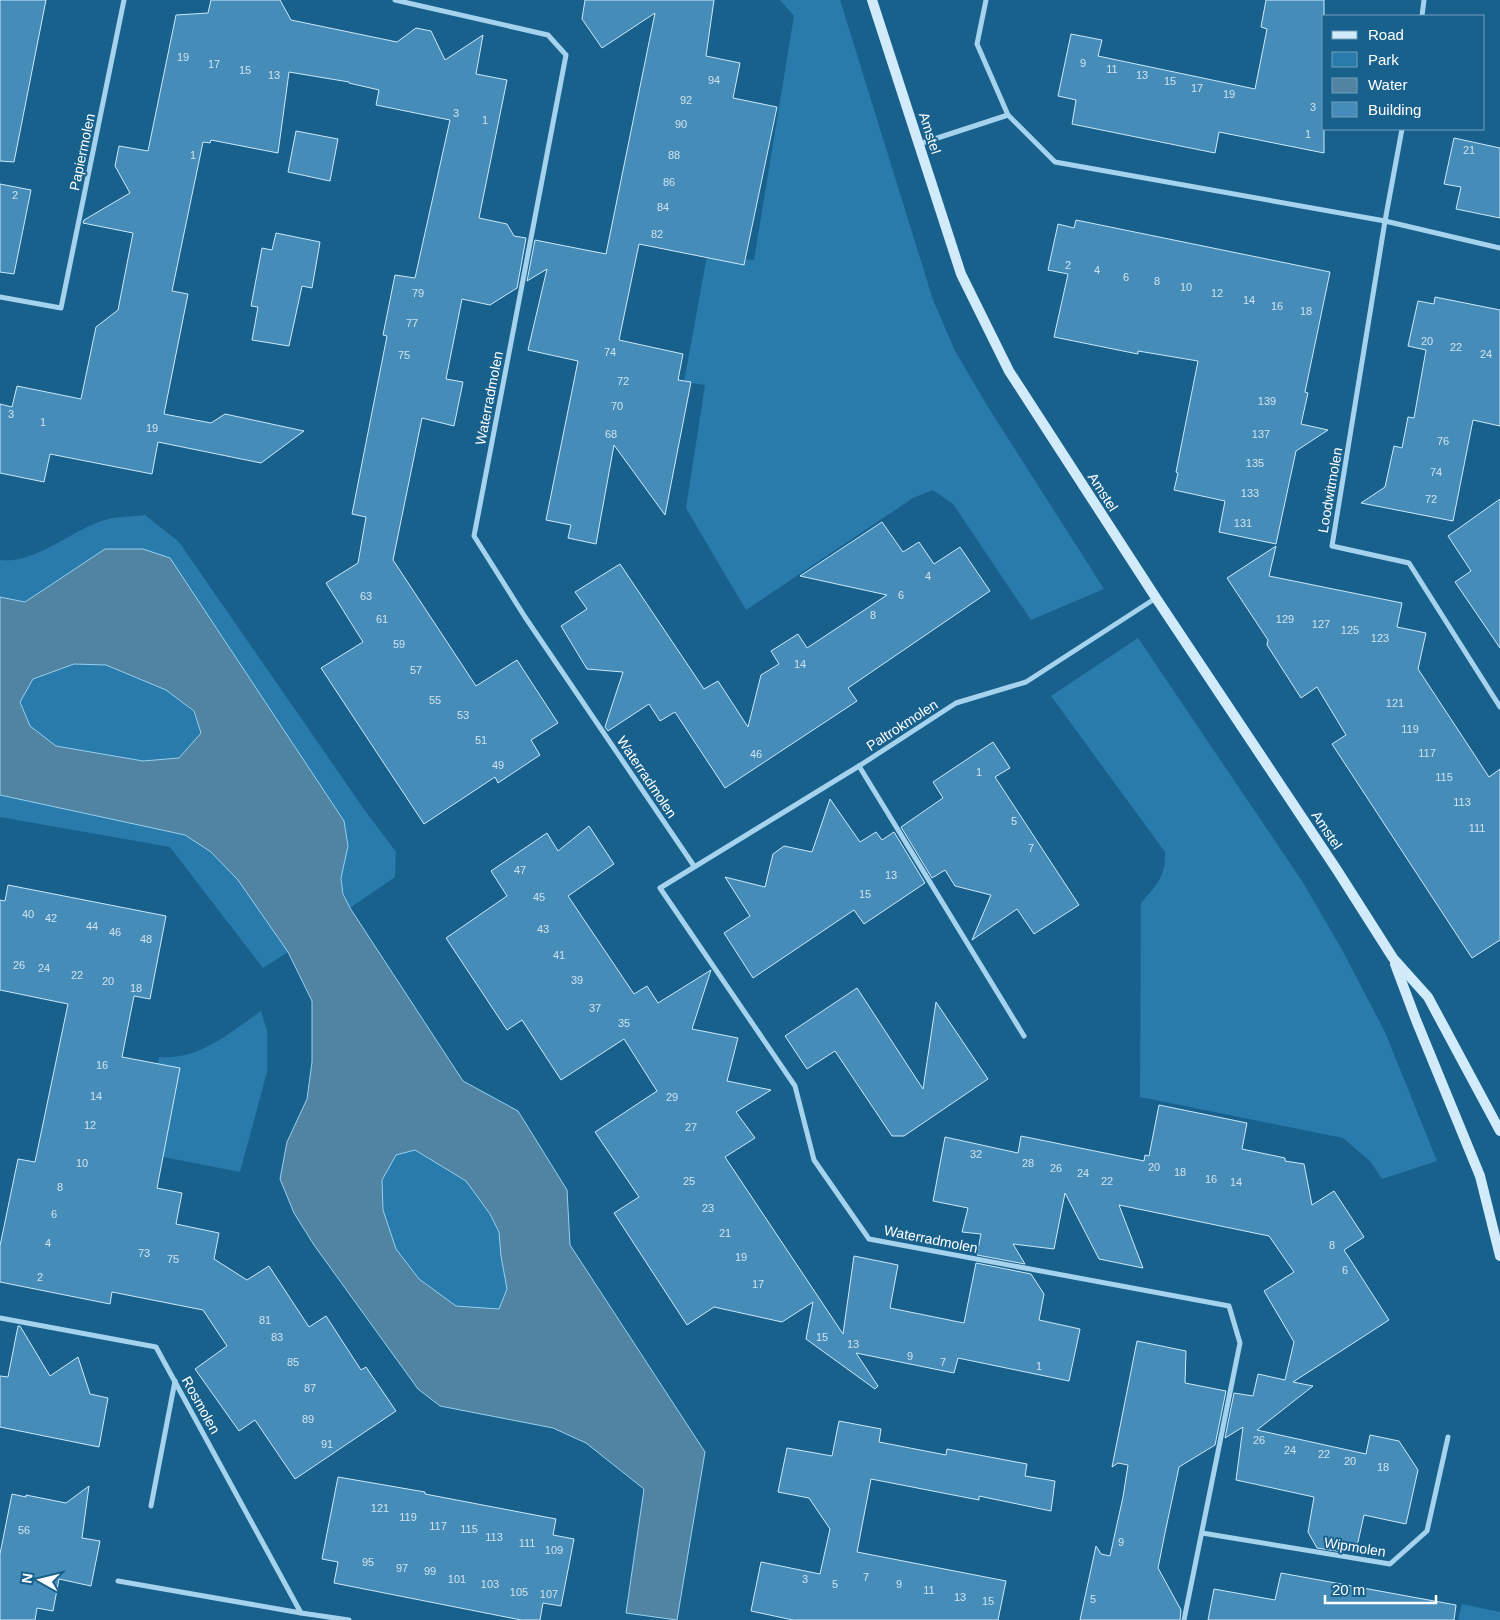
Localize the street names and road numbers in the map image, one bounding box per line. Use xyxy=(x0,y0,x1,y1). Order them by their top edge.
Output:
street label: Amstel xyxy=(916,110,944,156)
street label: Papiermolen xyxy=(66,112,98,192)
street label: Waterradmolen xyxy=(472,350,506,446)
street label: Loodwitmolen xyxy=(1315,446,1345,534)
street label: Amstel xyxy=(1085,470,1121,514)
street label: Paltrokmolen xyxy=(863,696,941,754)
street label: Waterradmolen xyxy=(614,733,680,821)
street label: Amstel xyxy=(1308,808,1346,852)
street label: Waterradmolen xyxy=(883,1222,979,1256)
street label: Rosmolen xyxy=(179,1374,223,1436)
street label: Wipmolen xyxy=(1323,1534,1387,1560)

